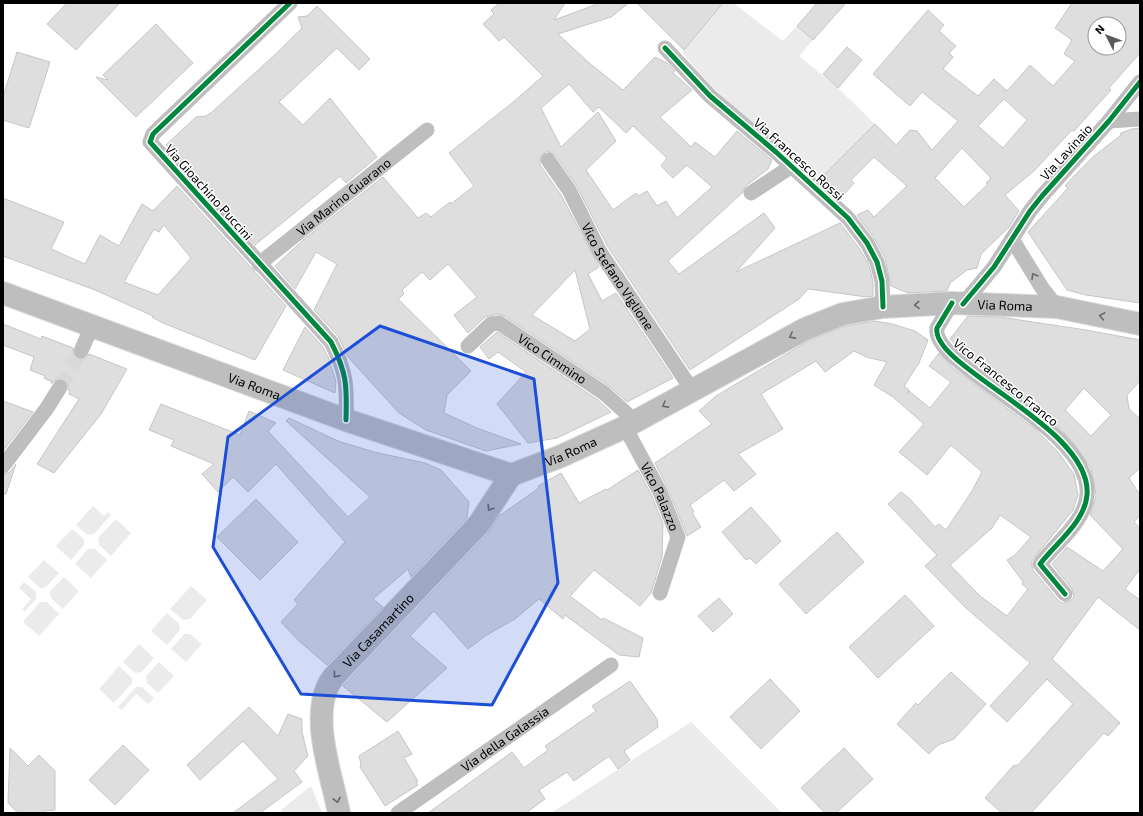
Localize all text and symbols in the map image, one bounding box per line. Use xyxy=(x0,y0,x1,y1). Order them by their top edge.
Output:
north arrow xyxy=(1087,16,1127,56)
text: N xyxy=(1092,22,1107,36)
street label: Via Francesco Rossi xyxy=(751,114,847,204)
street label: Via Lavinaio xyxy=(1036,120,1096,184)
street label: Via Gioachino Puccini xyxy=(162,141,256,243)
street label: Via Marino Guarano xyxy=(293,154,394,239)
street label: Vico Stefano Viglione xyxy=(579,220,658,333)
one-way arrow xyxy=(1031,273,1039,280)
street label: Via Roma xyxy=(977,296,1033,314)
one-way arrow xyxy=(914,301,920,309)
one-way arrow xyxy=(1099,313,1105,321)
street label: Vico Cimmino xyxy=(515,330,590,387)
one-way arrow xyxy=(789,331,796,339)
street label: Vico Francesco Franco xyxy=(950,335,1062,429)
street label: Via Roma xyxy=(226,369,283,403)
one-way arrow xyxy=(662,400,669,407)
street label: Via Roma xyxy=(543,433,599,470)
street label: Vico Palazzo xyxy=(637,459,683,533)
one-way arrow xyxy=(487,504,495,511)
street label: Via Casamartino xyxy=(339,590,417,671)
one-way arrow xyxy=(334,671,341,678)
street label: Via della Galassia xyxy=(458,703,552,775)
one-way arrow xyxy=(332,797,340,803)

